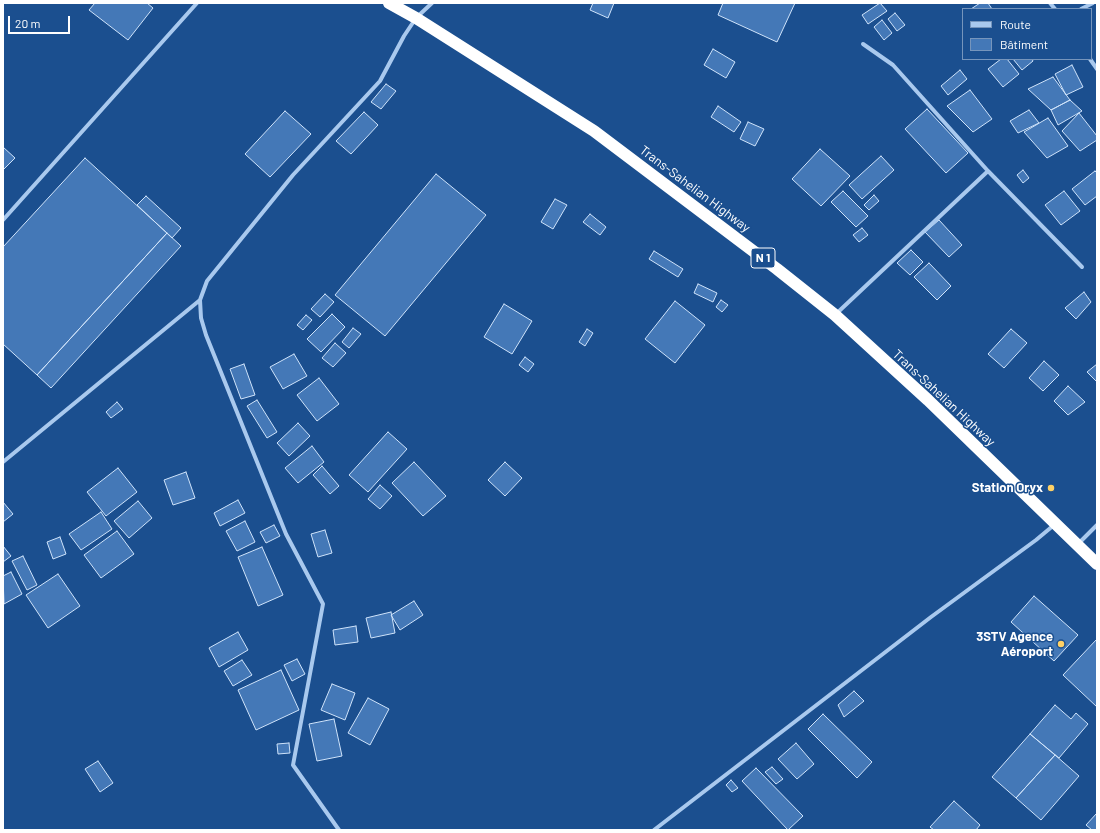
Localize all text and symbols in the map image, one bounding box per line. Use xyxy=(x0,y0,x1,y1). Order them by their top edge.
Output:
scale bar xyxy=(10,8,72,34)
legend xyxy=(962,8,1092,60)
text: 20 m xyxy=(15,16,41,30)
text: Route xyxy=(1000,17,1031,31)
text: Bâtiment xyxy=(1000,37,1048,51)
street label: Trans-Sahelian Highway xyxy=(637,142,753,236)
road number: N 1 xyxy=(751,248,775,268)
street label: Trans-Sahelian Highway xyxy=(889,346,999,450)
place label: Station Oryx xyxy=(972,480,1043,496)
marker: Station Oryx xyxy=(1046,483,1056,493)
place label: 3STV Agence Aéroport xyxy=(976,629,1053,660)
marker: 3STV Agence Aéroport xyxy=(1056,639,1066,649)

